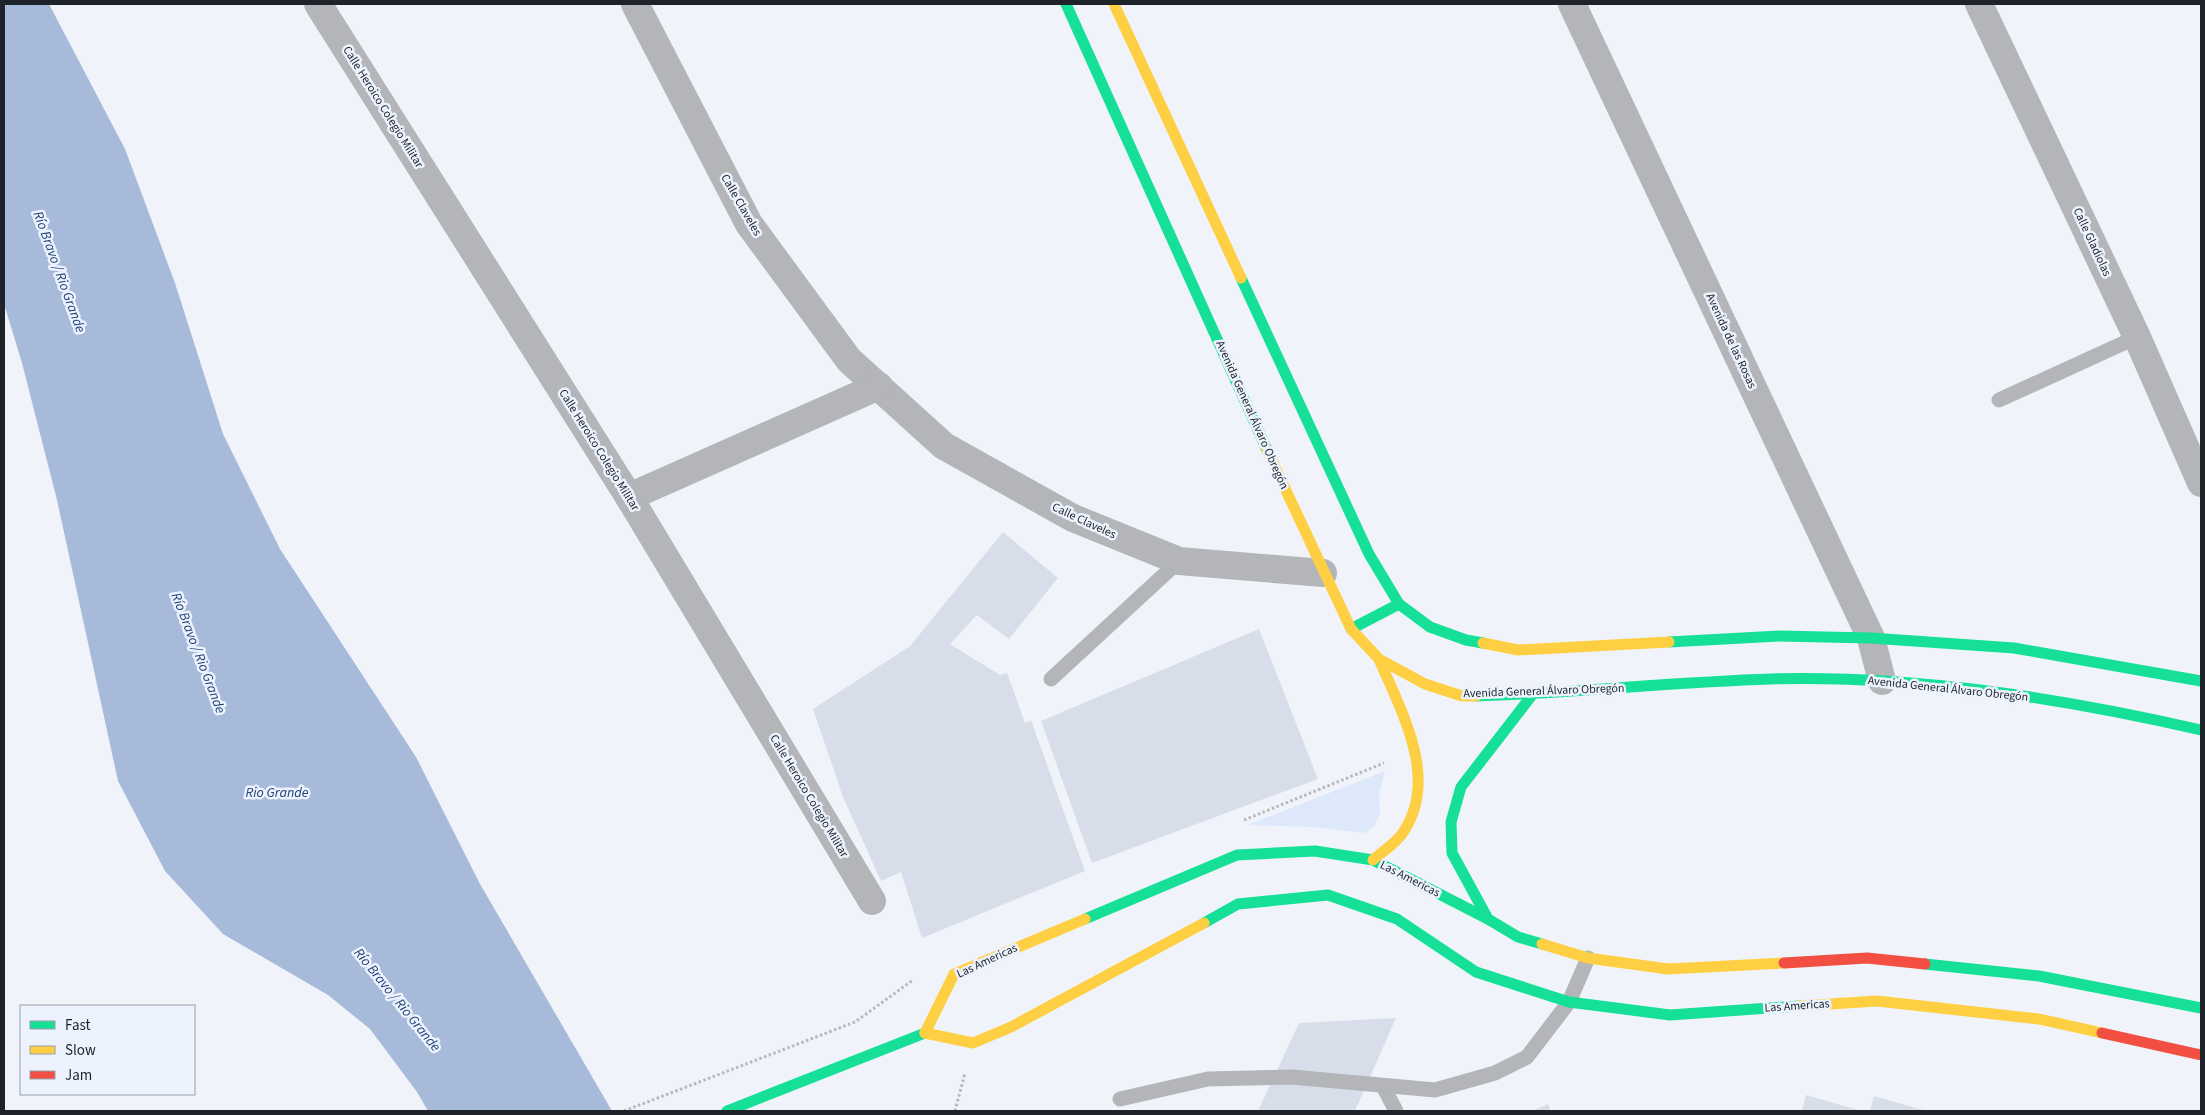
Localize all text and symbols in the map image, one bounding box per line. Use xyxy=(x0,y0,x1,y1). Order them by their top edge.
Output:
street label: Calle Heroico Colegio Militar xyxy=(339,43,428,172)
street label: Calle Claveles xyxy=(716,171,766,239)
street label: Calle Gladiolas xyxy=(2069,205,2115,279)
water label: Río Bravo / Rio Grande xyxy=(28,208,90,336)
street label: Avenida de las Rosas xyxy=(1701,291,1761,391)
street label: Avenida General Álvaro Obregón xyxy=(1211,338,1293,492)
street label: Calle Heroico Colegio Militar xyxy=(555,386,644,515)
street label: Calle Claveles xyxy=(1049,499,1119,543)
water label: Río Bravo / Rio Grande xyxy=(166,590,230,717)
street label: Avenida General Álvaro Obregón xyxy=(1867,672,2029,706)
street label: Avenida General Álvaro Obregón xyxy=(1463,680,1625,702)
street label: Calle Heroico Colegio Militar xyxy=(766,731,853,861)
water label: Rio Grande xyxy=(245,783,309,803)
street label: Las Americas xyxy=(1377,857,1443,901)
street label: Las Americas xyxy=(954,940,1020,982)
water label: Río Bravo / Rio Grande xyxy=(349,944,445,1056)
street label: Las Americas xyxy=(1764,995,1830,1017)
legend xyxy=(20,1005,195,1095)
text: Fast xyxy=(65,1015,91,1036)
text: Slow xyxy=(65,1040,96,1061)
text: Jam xyxy=(65,1065,92,1086)

